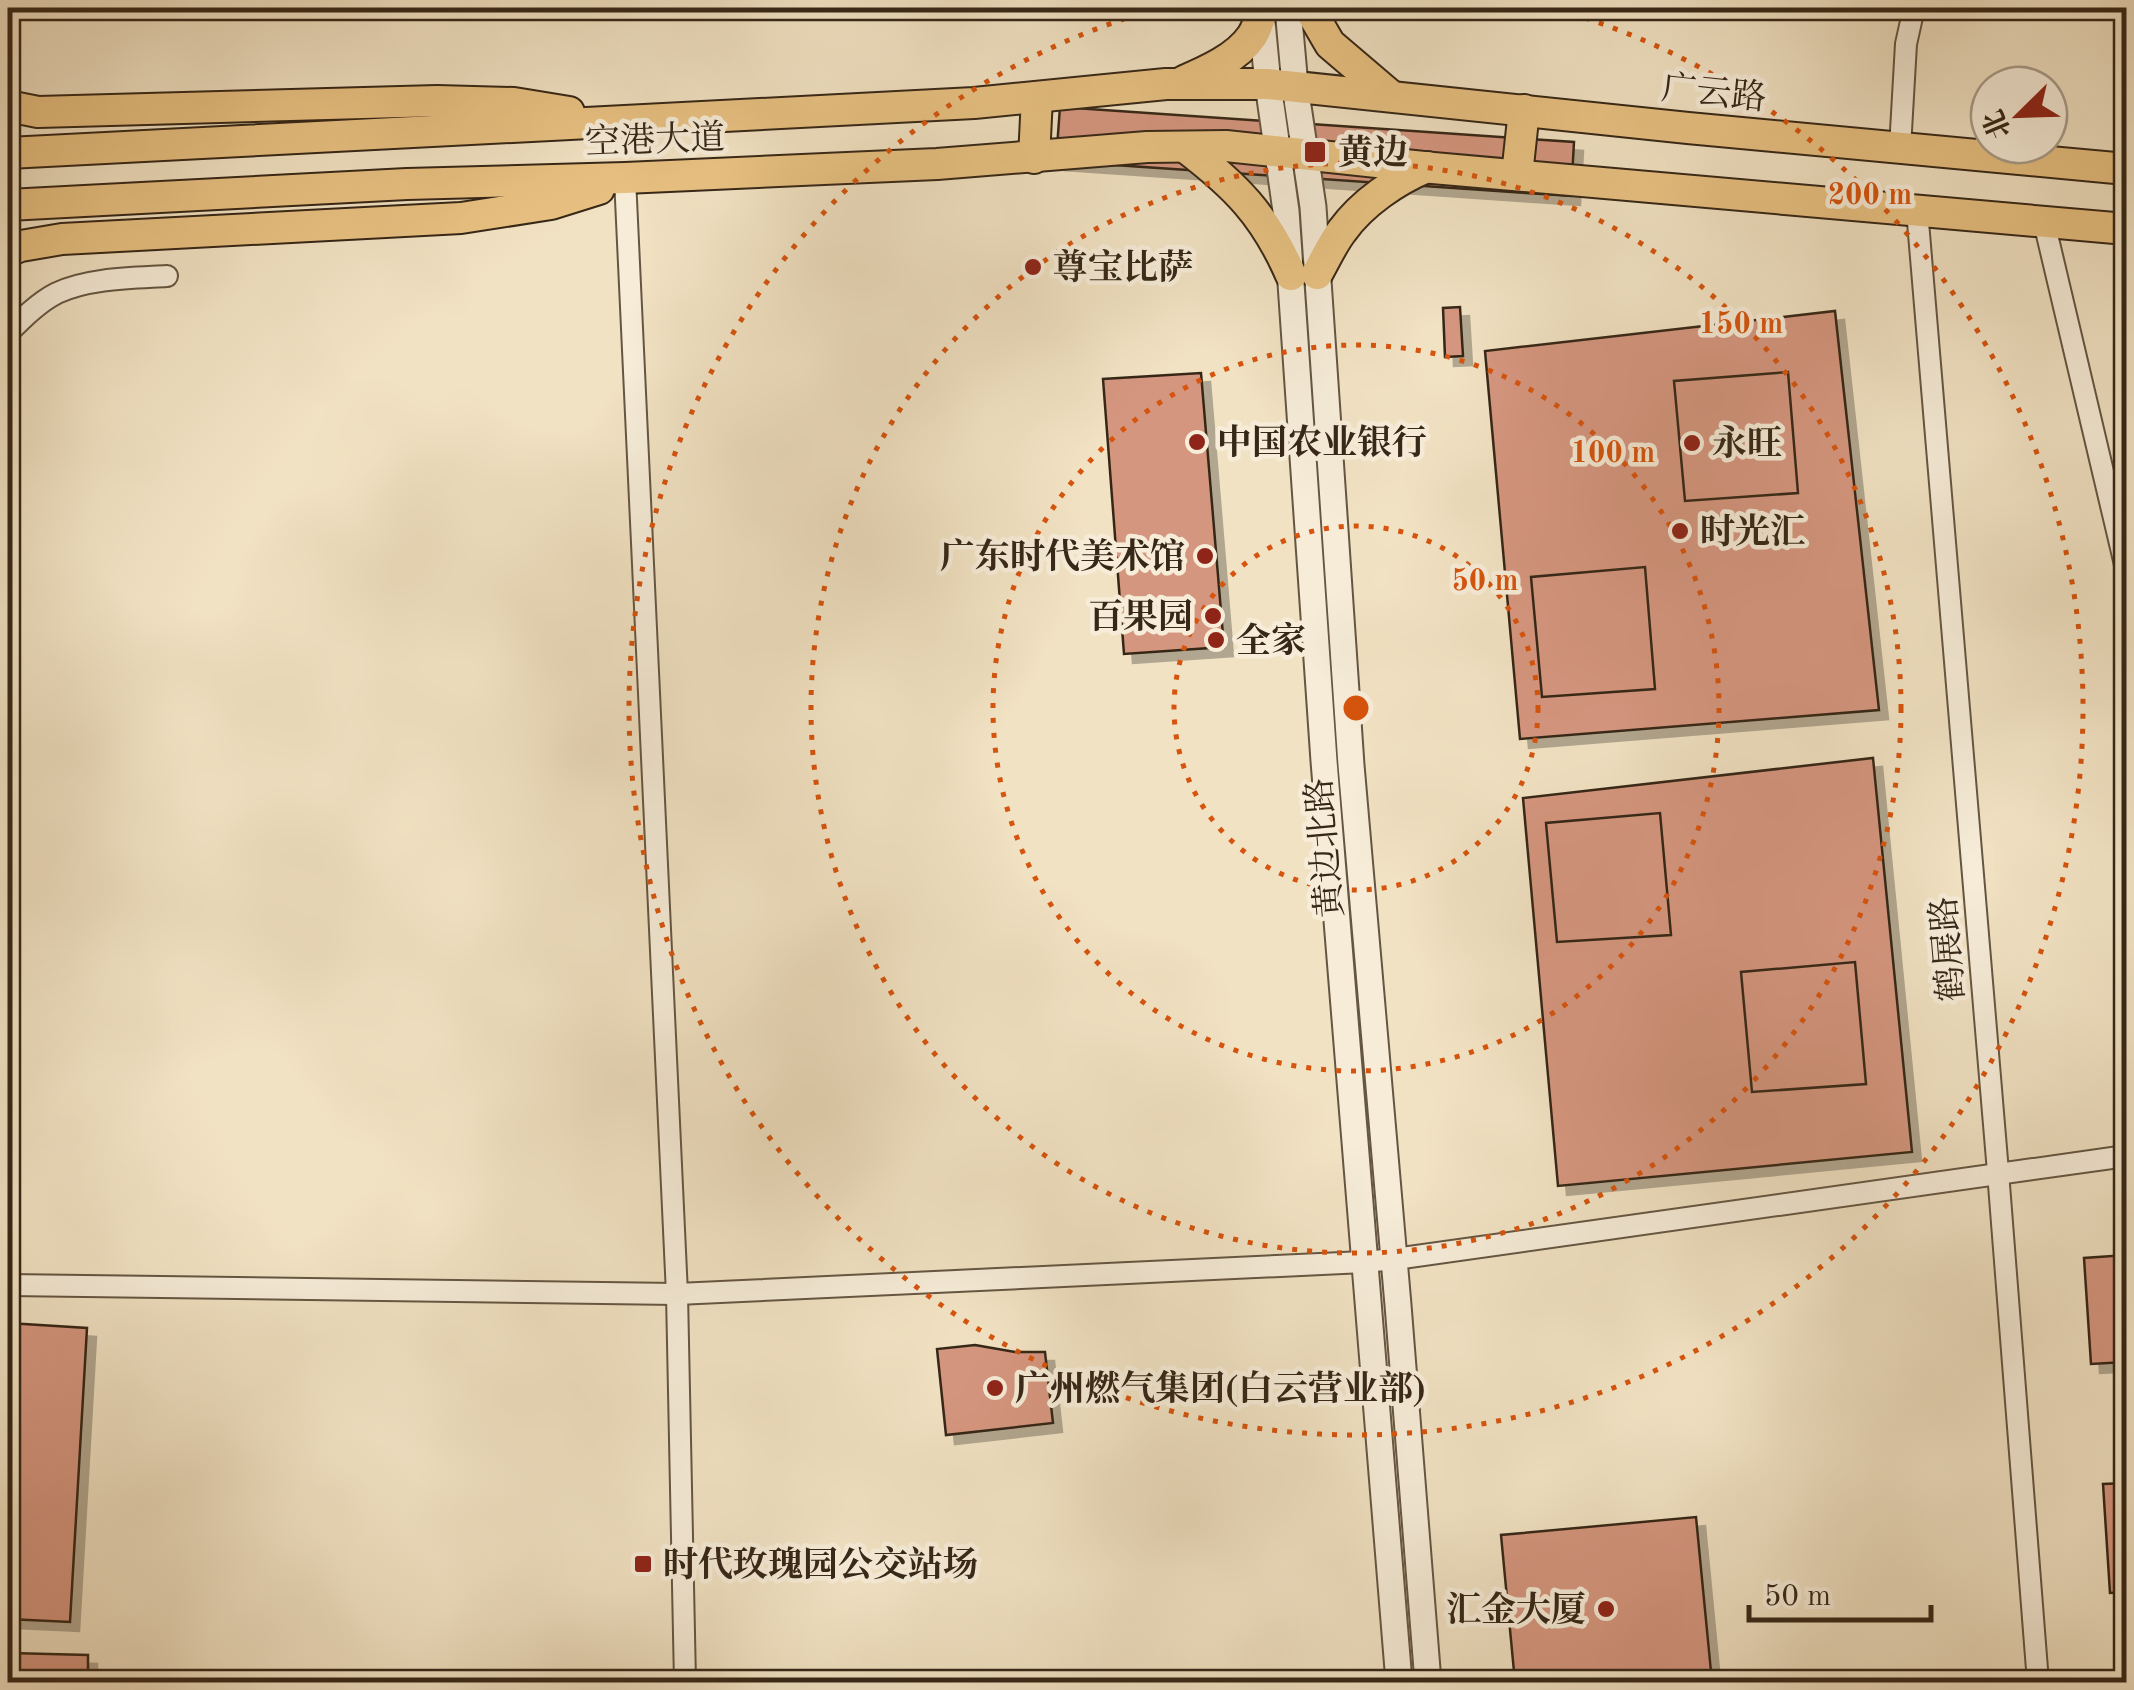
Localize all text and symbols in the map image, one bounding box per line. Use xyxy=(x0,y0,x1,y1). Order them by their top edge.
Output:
north arrow xyxy=(1969,65,2069,165)
street label: 广云路 xyxy=(1660,69,1768,117)
text: 北 xyxy=(1978,105,2017,143)
street label: 空港大道 xyxy=(584,119,726,161)
place label: 黄边 xyxy=(1338,134,1408,172)
marker: 黄边 xyxy=(1302,139,1328,165)
text: 200 m xyxy=(1828,181,1912,211)
place label: 尊宝比萨 xyxy=(1053,248,1193,287)
marker: 尊宝比萨 xyxy=(1022,256,1044,278)
text: 150 m xyxy=(1699,310,1783,340)
place label: 中国农业银行 xyxy=(1217,424,1427,462)
place label: 永旺 xyxy=(1712,424,1782,463)
marker: 中国农业银行 xyxy=(1186,431,1208,453)
marker: 永旺 xyxy=(1681,432,1703,454)
text: 100 m xyxy=(1571,439,1655,469)
place label: 时光汇 xyxy=(1700,513,1805,551)
marker: 时光汇 xyxy=(1669,520,1691,542)
place label: 广东时代美术馆 xyxy=(940,537,1185,576)
marker: 广东时代美术馆 xyxy=(1194,545,1216,567)
text: 50 m xyxy=(1451,567,1519,597)
place label: 百果园 xyxy=(1088,598,1193,636)
marker: 百果园 xyxy=(1202,605,1224,627)
place label: 全家 xyxy=(1236,621,1306,660)
marker: 全家 xyxy=(1205,629,1227,651)
centre of rings xyxy=(1338,690,1374,726)
street label: 黄边北路 xyxy=(1300,777,1350,919)
street label: 鹤展路 xyxy=(1924,895,1972,1003)
place label: 广州燃气集团(白云营业部) xyxy=(1015,1369,1426,1408)
marker: 广州燃气集团(白云营业部) xyxy=(984,1377,1006,1399)
place label: 时代玫瑰园公交站场 xyxy=(663,1545,978,1584)
marker: 时代玫瑰园公交站场 xyxy=(632,1553,654,1575)
scale bar xyxy=(1749,1560,1932,1622)
text: 50 m xyxy=(1764,1582,1831,1612)
place label: 汇金大厦 xyxy=(1446,1591,1586,1629)
marker: 汇金大厦 xyxy=(1595,1598,1617,1620)

